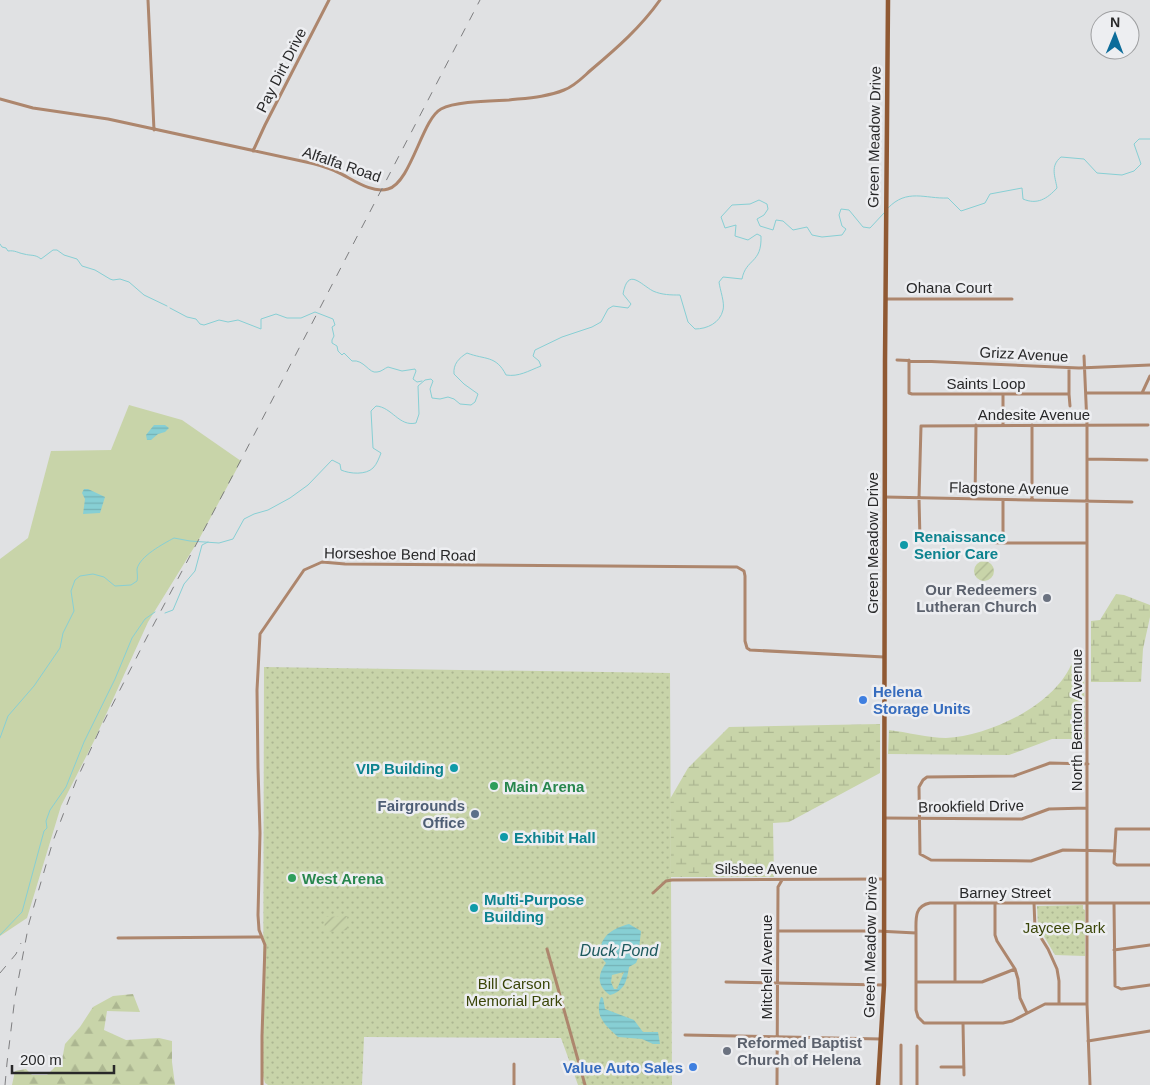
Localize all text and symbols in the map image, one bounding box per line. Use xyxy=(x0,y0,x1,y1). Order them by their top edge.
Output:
north arrow xyxy=(1090,10,1140,60)
text: N xyxy=(1110,14,1120,30)
street label: Pay Dirt Drive xyxy=(252,25,310,115)
street label: Green Meadow Drive xyxy=(864,66,884,208)
street label: Alfalfa Road xyxy=(301,143,383,185)
street label: Ohana Court xyxy=(906,279,993,296)
street label: Grizz Avenue xyxy=(979,343,1069,365)
street label: Saints Loop xyxy=(946,375,1026,392)
street label: Andesite Avenue xyxy=(978,406,1090,423)
street label: Green Meadow Drive xyxy=(864,472,881,614)
street label: Flagstone Avenue xyxy=(949,478,1069,498)
place label: Renaissance Senior Care xyxy=(914,528,1006,562)
marker: Renaissance Senior Care xyxy=(898,539,910,551)
street label: Horseshoe Bend Road xyxy=(324,544,476,564)
place label: Our Redeemers Lutheran Church xyxy=(916,581,1037,615)
marker: Our Redeemers Lutheran Church xyxy=(1041,592,1053,604)
street label: North Benton Avenue xyxy=(1068,649,1085,791)
place label: Helena Storage Units xyxy=(873,683,971,717)
marker: Helena Storage Units xyxy=(857,694,869,706)
place label: VIP Building xyxy=(356,760,444,777)
marker: VIP Building xyxy=(448,762,460,774)
place label: Main Arena xyxy=(504,778,585,795)
marker: Main Arena xyxy=(488,780,500,792)
place label: Fairgrounds Office xyxy=(377,797,465,831)
street label: Brookfield Drive xyxy=(918,797,1024,815)
marker: Fairgrounds Office xyxy=(469,808,481,820)
place label: Exhibit Hall xyxy=(514,829,596,846)
marker: Exhibit Hall xyxy=(498,831,510,843)
street label: Silsbee Avenue xyxy=(714,860,818,877)
place label: West Arena xyxy=(302,870,384,887)
marker: West Arena xyxy=(286,872,298,884)
street label: Green Meadow Drive xyxy=(860,876,880,1018)
street label: Barney Street xyxy=(959,884,1052,901)
place label: Multi-Purpose Building xyxy=(484,891,584,925)
marker: Multi-Purpose Building xyxy=(468,902,480,914)
street label: Mitchell Avenue xyxy=(758,915,775,1019)
park label: Jaycee Park xyxy=(1023,919,1106,936)
water label: Duck Pond xyxy=(580,942,659,959)
park label: Bill Carson Memorial Park xyxy=(466,975,563,1009)
place label: Reformed Baptist Church of Helena xyxy=(737,1034,862,1068)
scale bar xyxy=(12,1042,115,1074)
marker: Reformed Baptist Church of Helena xyxy=(721,1045,733,1057)
text: 200 m xyxy=(20,1051,62,1068)
place label: Value Auto Sales xyxy=(563,1059,683,1076)
marker: Value Auto Sales xyxy=(687,1061,699,1073)

